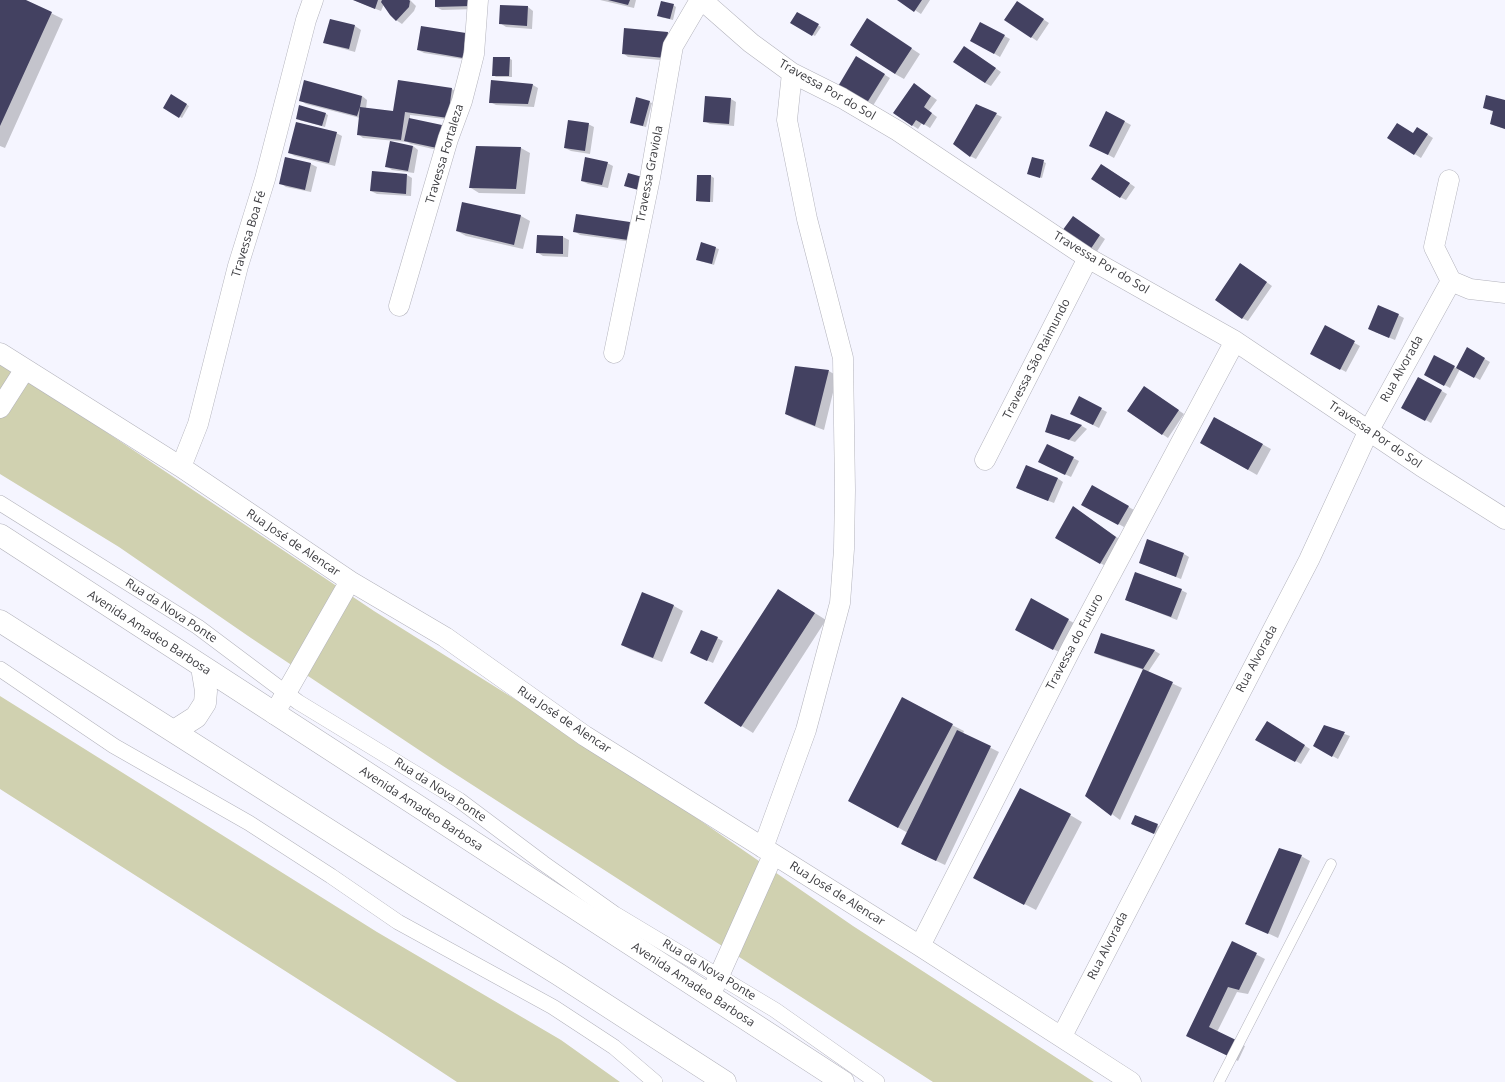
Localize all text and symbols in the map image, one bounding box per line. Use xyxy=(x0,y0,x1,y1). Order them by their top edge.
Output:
street label: Travessa Por do Sol xyxy=(776,56,878,124)
street label: Travessa Fortaleza xyxy=(423,102,467,206)
street label: Travessa Graviola xyxy=(634,124,666,224)
street label: Travessa Boa Fé xyxy=(229,189,269,279)
street label: Travessa Por do Sol xyxy=(1051,229,1151,297)
street label: Travessa São Raimundo xyxy=(1000,296,1074,422)
street label: Rua Alvorada xyxy=(1378,333,1426,405)
street label: Travessa Por do Sol xyxy=(1326,399,1424,471)
street label: Rua José de Alencar xyxy=(243,506,343,580)
street label: Rua da Nova Ponte xyxy=(122,576,220,646)
street label: Avenida Amadeo Barbosa xyxy=(85,588,213,678)
street label: Travessa do Futuro xyxy=(1043,591,1107,693)
street label: Rua Alvorada xyxy=(1233,623,1281,695)
street label: Rua José de Alencar xyxy=(514,683,614,757)
street label: Rua da Nova Ponte xyxy=(391,755,489,825)
street label: Avenida Amadeo Barbosa xyxy=(357,764,485,854)
street label: Rua José de Alencar xyxy=(787,859,887,929)
street label: Rua Alvorada xyxy=(1085,910,1131,982)
street label: Rua da Nova Ponte xyxy=(660,936,758,1004)
street label: Avenida Amadeo Barbosa xyxy=(629,940,757,1030)

